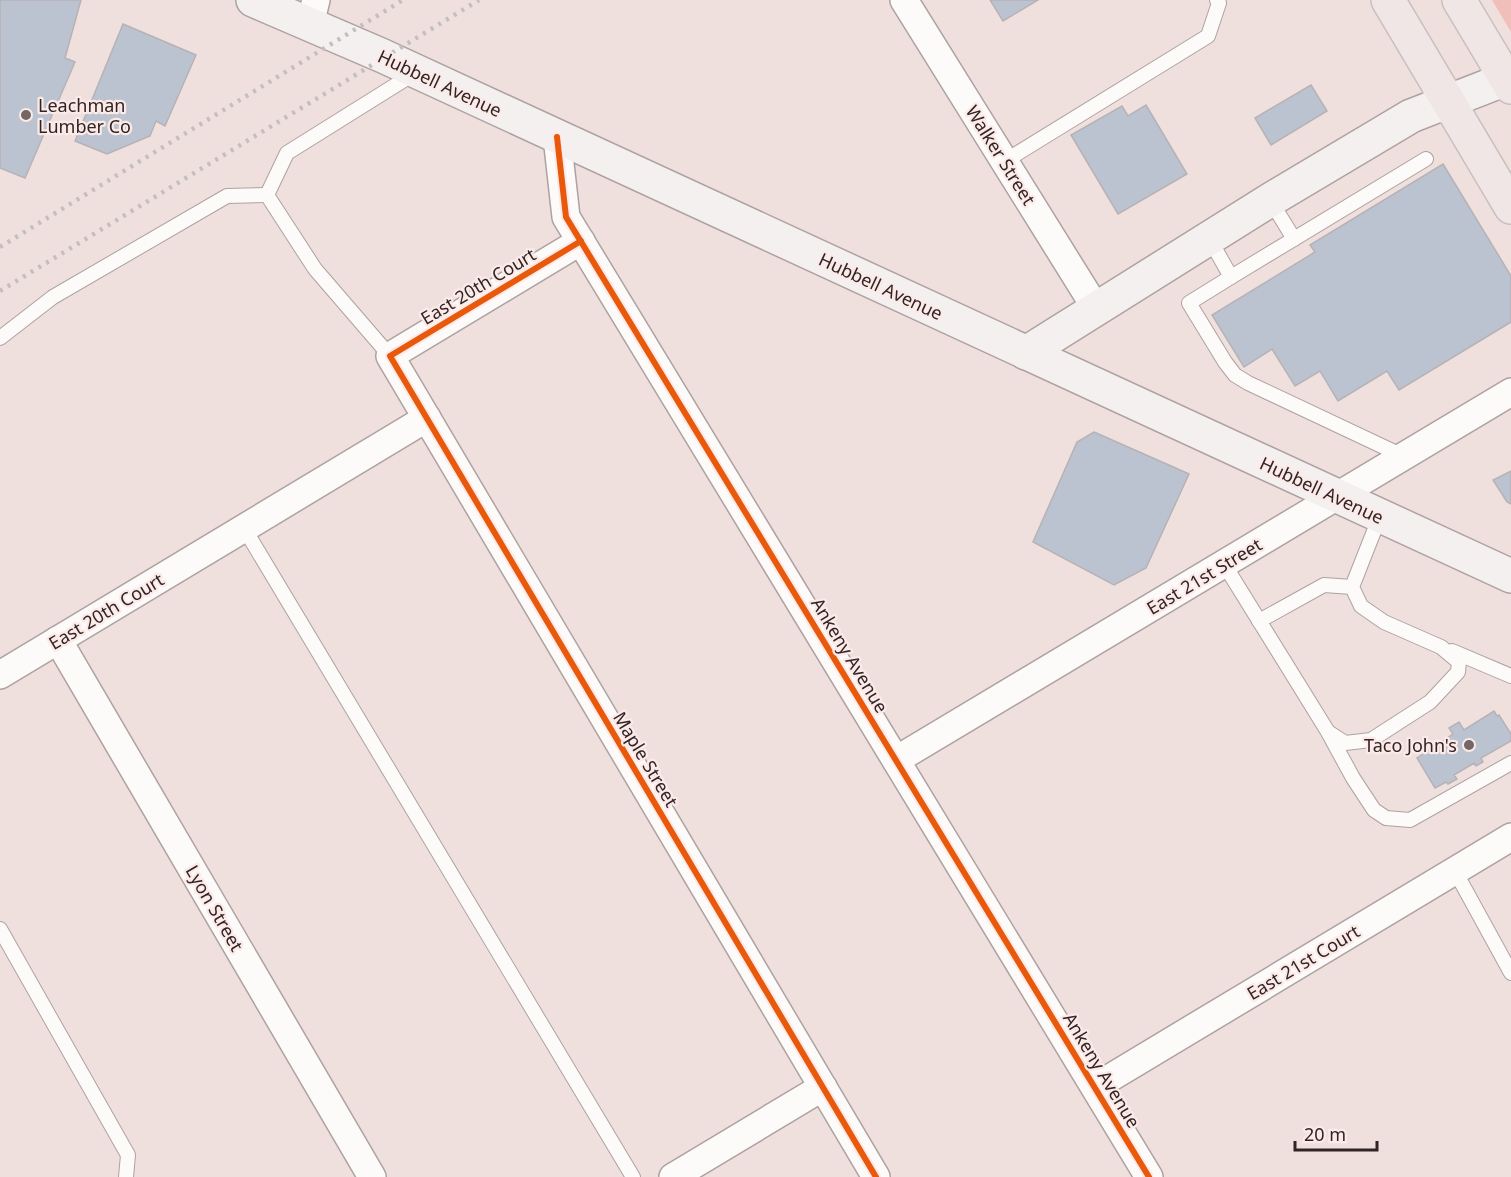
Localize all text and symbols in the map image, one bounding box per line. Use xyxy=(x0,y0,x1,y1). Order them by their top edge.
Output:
street label: Hubbell Avenue xyxy=(374,44,506,122)
place label: Leachman Lumber Co xyxy=(38,93,131,138)
street label: Walker Street xyxy=(961,101,1041,210)
marker: Leachman Lumber Co xyxy=(19,108,33,122)
street label: East 20th Court xyxy=(416,242,540,330)
street label: Hubbell Avenue xyxy=(815,247,947,325)
street label: Hubbell Avenue xyxy=(1256,451,1388,529)
street label: East 21st Street xyxy=(1142,532,1267,620)
street label: East 20th Court xyxy=(44,567,168,655)
street label: Ankeny Avenue xyxy=(806,593,894,717)
street label: Maple Street xyxy=(608,707,684,812)
place label: Taco John's xyxy=(1364,733,1457,757)
marker: Taco John's xyxy=(1462,738,1476,752)
street label: Lyon Street xyxy=(181,861,250,956)
street label: East 21st Court xyxy=(1242,919,1364,1005)
street label: Ankeny Avenue xyxy=(1058,1008,1146,1132)
scale bar xyxy=(1295,1114,1378,1152)
text: 20 m xyxy=(1304,1122,1346,1146)

